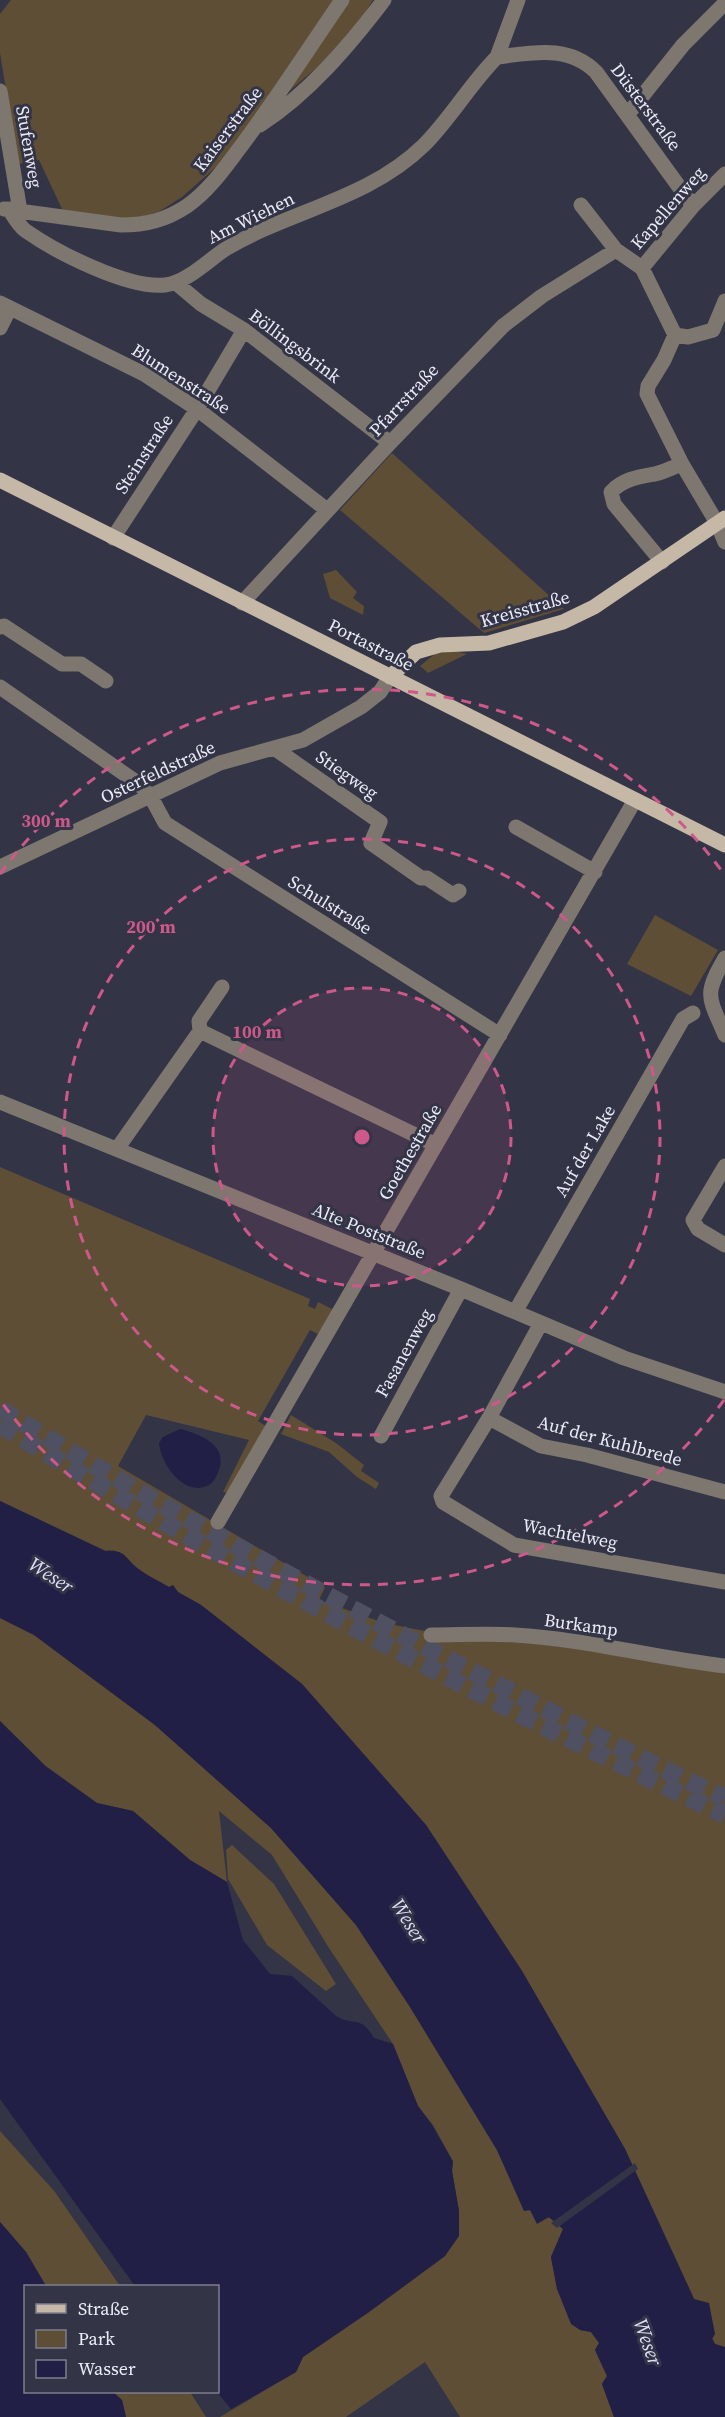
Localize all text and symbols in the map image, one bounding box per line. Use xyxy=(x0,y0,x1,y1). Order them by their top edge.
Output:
street label: Düsterstraße xyxy=(605,58,688,156)
street label: Kaiserstraße xyxy=(187,81,268,176)
street label: Stufenweg xyxy=(10,104,49,190)
street label: Kapellenweg xyxy=(625,161,711,254)
street label: Am Wiehen xyxy=(203,186,299,249)
street label: Böllingsbrink xyxy=(244,303,347,389)
street label: Blumenstraße xyxy=(127,337,236,420)
street label: Pfarrstraße xyxy=(363,358,444,442)
street label: Steinstraße xyxy=(108,409,179,498)
street label: Kreisstraße xyxy=(477,584,572,633)
street label: Portastraße xyxy=(324,612,418,677)
street label: Osterfeldstraße xyxy=(96,734,219,809)
street label: Stiegweg xyxy=(311,744,383,805)
text: 300 m xyxy=(21,808,71,833)
street label: Schulstraße xyxy=(284,869,377,940)
text: 200 m xyxy=(126,914,176,939)
text: 100 m xyxy=(232,1019,282,1044)
street label: Goethestraße xyxy=(372,1099,447,1204)
street label: Auf der Lake xyxy=(548,1100,621,1201)
centre of rings xyxy=(352,1127,372,1147)
street label: Alte Poststraße xyxy=(309,1196,430,1265)
street label: Fasanenweg xyxy=(369,1304,438,1402)
street label: Auf der Kuhlbrede xyxy=(535,1409,685,1472)
street label: Wachtelweg xyxy=(520,1512,620,1555)
water label: Weser xyxy=(23,1550,80,1600)
street label: Burkamp xyxy=(543,1607,620,1642)
water label: Weser xyxy=(384,1893,434,1950)
legend xyxy=(24,2285,219,2393)
text: Straße xyxy=(78,2296,129,2321)
water label: Weser xyxy=(627,2315,670,2370)
text: Park xyxy=(78,2326,115,2351)
text: Wasser xyxy=(78,2356,136,2381)

